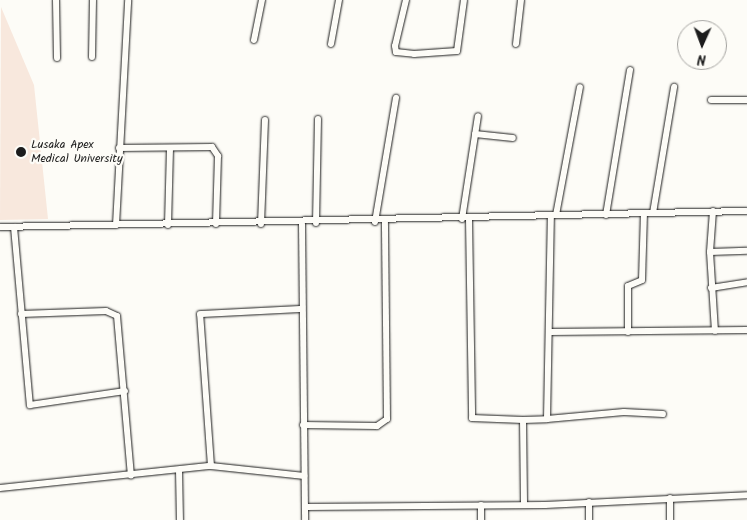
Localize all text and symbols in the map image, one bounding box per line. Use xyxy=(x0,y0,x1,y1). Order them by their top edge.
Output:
north arrow xyxy=(677,20,727,70)
text: N xyxy=(697,48,706,70)
place label: Lusaka Apex Medical University xyxy=(31,138,123,166)
marker: Lusaka Apex Medical University xyxy=(15,146,27,158)

